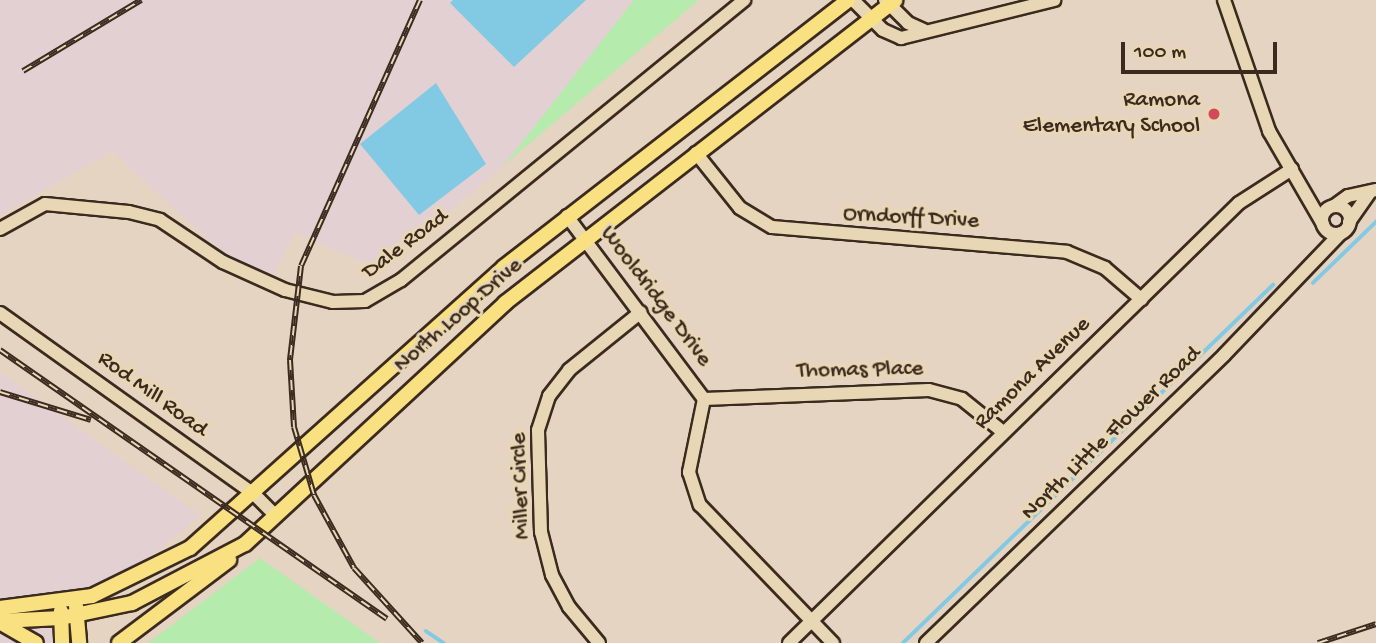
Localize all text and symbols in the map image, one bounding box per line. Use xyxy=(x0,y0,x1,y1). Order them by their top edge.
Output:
scale bar xyxy=(1124,28,1280,72)
text: 100 m xyxy=(1134,41,1186,66)
place label: Ramona Elementary School xyxy=(1023,87,1200,141)
marker: Ramona Elementary School xyxy=(1206,106,1222,122)
street label: Orndorff Drive xyxy=(842,202,980,236)
street label: Dale Road xyxy=(358,204,454,286)
street label: Wooldridge Drive xyxy=(593,221,717,373)
street label: North Loop Drive xyxy=(389,253,529,379)
street label: Ramona Avenue xyxy=(969,311,1097,437)
street label: North Little Flower Road xyxy=(1016,341,1208,527)
street label: Rod Mill Road xyxy=(91,346,213,444)
street label: Thomas Place xyxy=(797,356,923,386)
street label: Miller Circle xyxy=(506,432,538,540)

